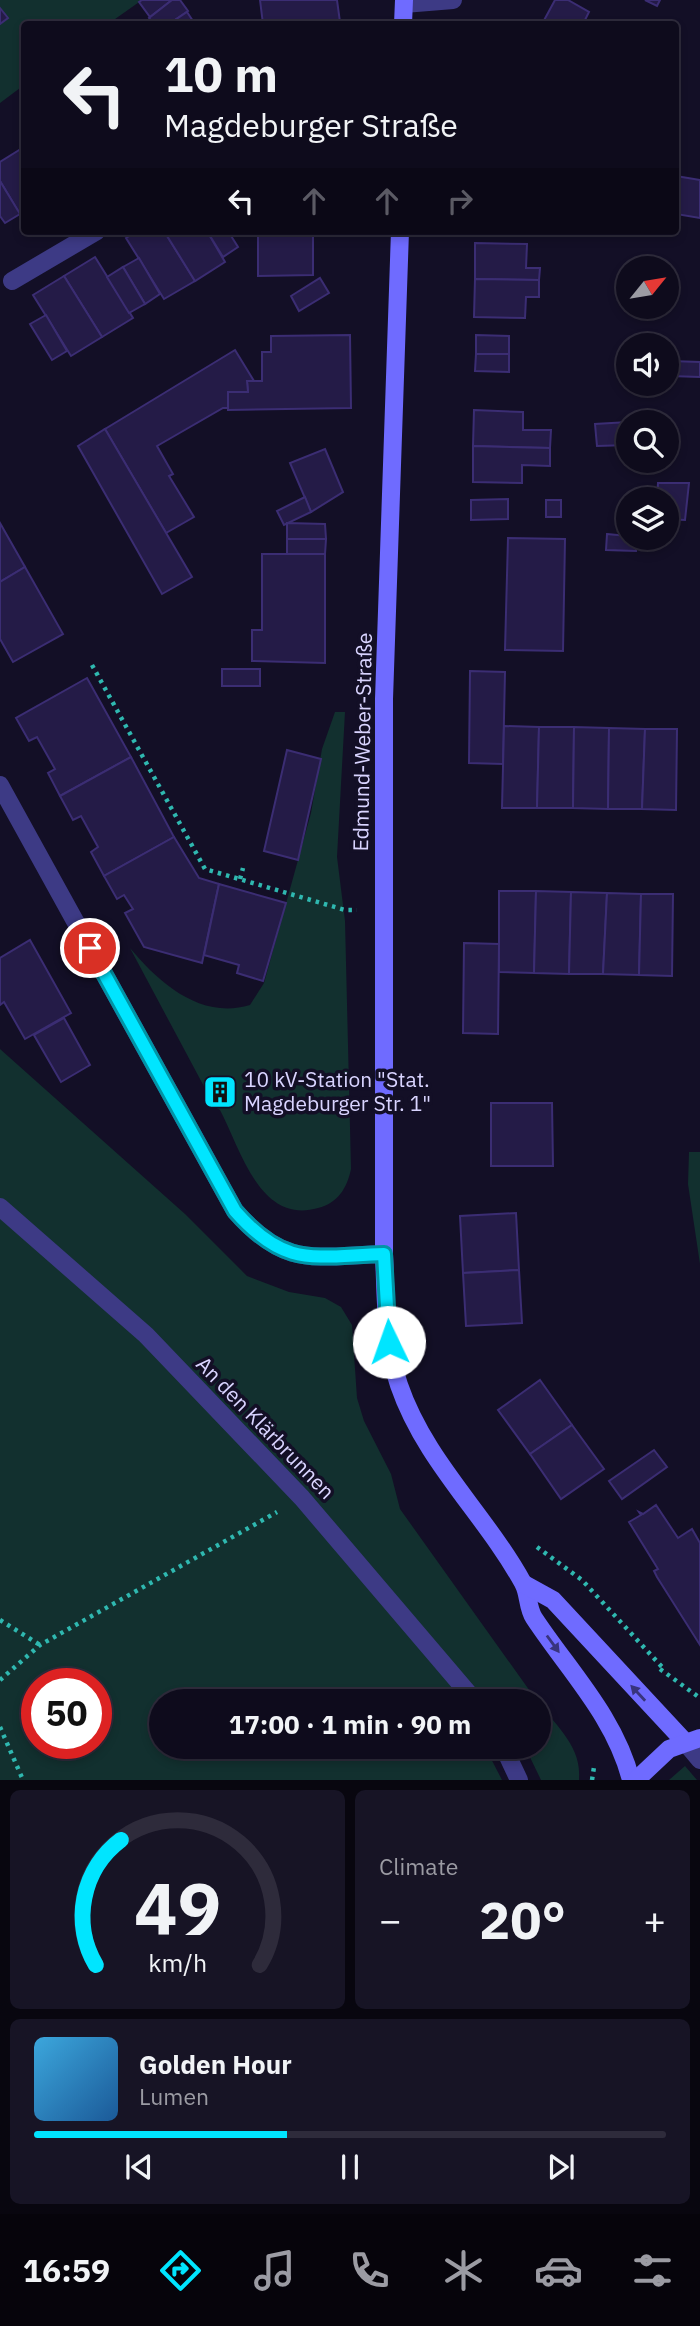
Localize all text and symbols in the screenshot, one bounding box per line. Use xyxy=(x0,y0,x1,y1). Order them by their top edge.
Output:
text: 10 m xyxy=(164,42,278,105)
icon: left xyxy=(49,49,140,140)
text: Magdeburger Straße xyxy=(164,104,458,146)
icon: left xyxy=(222,182,260,220)
icon: ahead xyxy=(295,182,333,220)
icon: ahead xyxy=(368,182,406,220)
icon: right xyxy=(441,182,479,220)
north arrow xyxy=(616,256,679,318)
map controls xyxy=(616,256,679,550)
button: sound xyxy=(616,333,679,396)
button: search xyxy=(616,410,679,473)
button: layers xyxy=(616,487,679,550)
street label: Edmund-Weber-Straße xyxy=(346,632,378,852)
pin xyxy=(60,918,120,978)
icon: arrive xyxy=(71,929,109,967)
place label: 10 kV-Station "Stat. Magdeburger Str. 1" xyxy=(244,1065,431,1117)
building icon: 10 kV-Station "Stat. Magdeburger Str. 1" xyxy=(201,1073,239,1111)
position arrow xyxy=(352,1305,426,1379)
street label: An den Klärbrunnen xyxy=(190,1350,341,1505)
one-way arrow xyxy=(546,1635,560,1653)
speed limit sign: 50 xyxy=(21,1668,112,1759)
one-way arrow xyxy=(629,1684,646,1701)
text: 17:00 · 1 min · 90 m xyxy=(229,1707,471,1741)
text: Climate xyxy=(379,1851,458,1881)
text: 49 xyxy=(134,1861,221,1956)
text: 20° xyxy=(479,1886,566,1953)
text: − xyxy=(379,1895,402,1944)
text: + xyxy=(643,1895,666,1944)
text: km/h xyxy=(148,1946,207,1979)
text: Golden Hour xyxy=(139,2047,292,2081)
text: Lumen xyxy=(139,2081,209,2111)
icon: previous xyxy=(120,2148,158,2186)
icon: pause xyxy=(331,2148,369,2186)
icon: next xyxy=(542,2148,580,2186)
icon: directions xyxy=(156,2246,205,2295)
icon: music xyxy=(250,2246,299,2295)
icon: phone xyxy=(345,2246,394,2295)
icon: climate xyxy=(439,2246,488,2295)
icon: car xyxy=(534,2246,583,2295)
icon: filters xyxy=(628,2246,677,2295)
text: 16:59 xyxy=(23,2249,110,2291)

